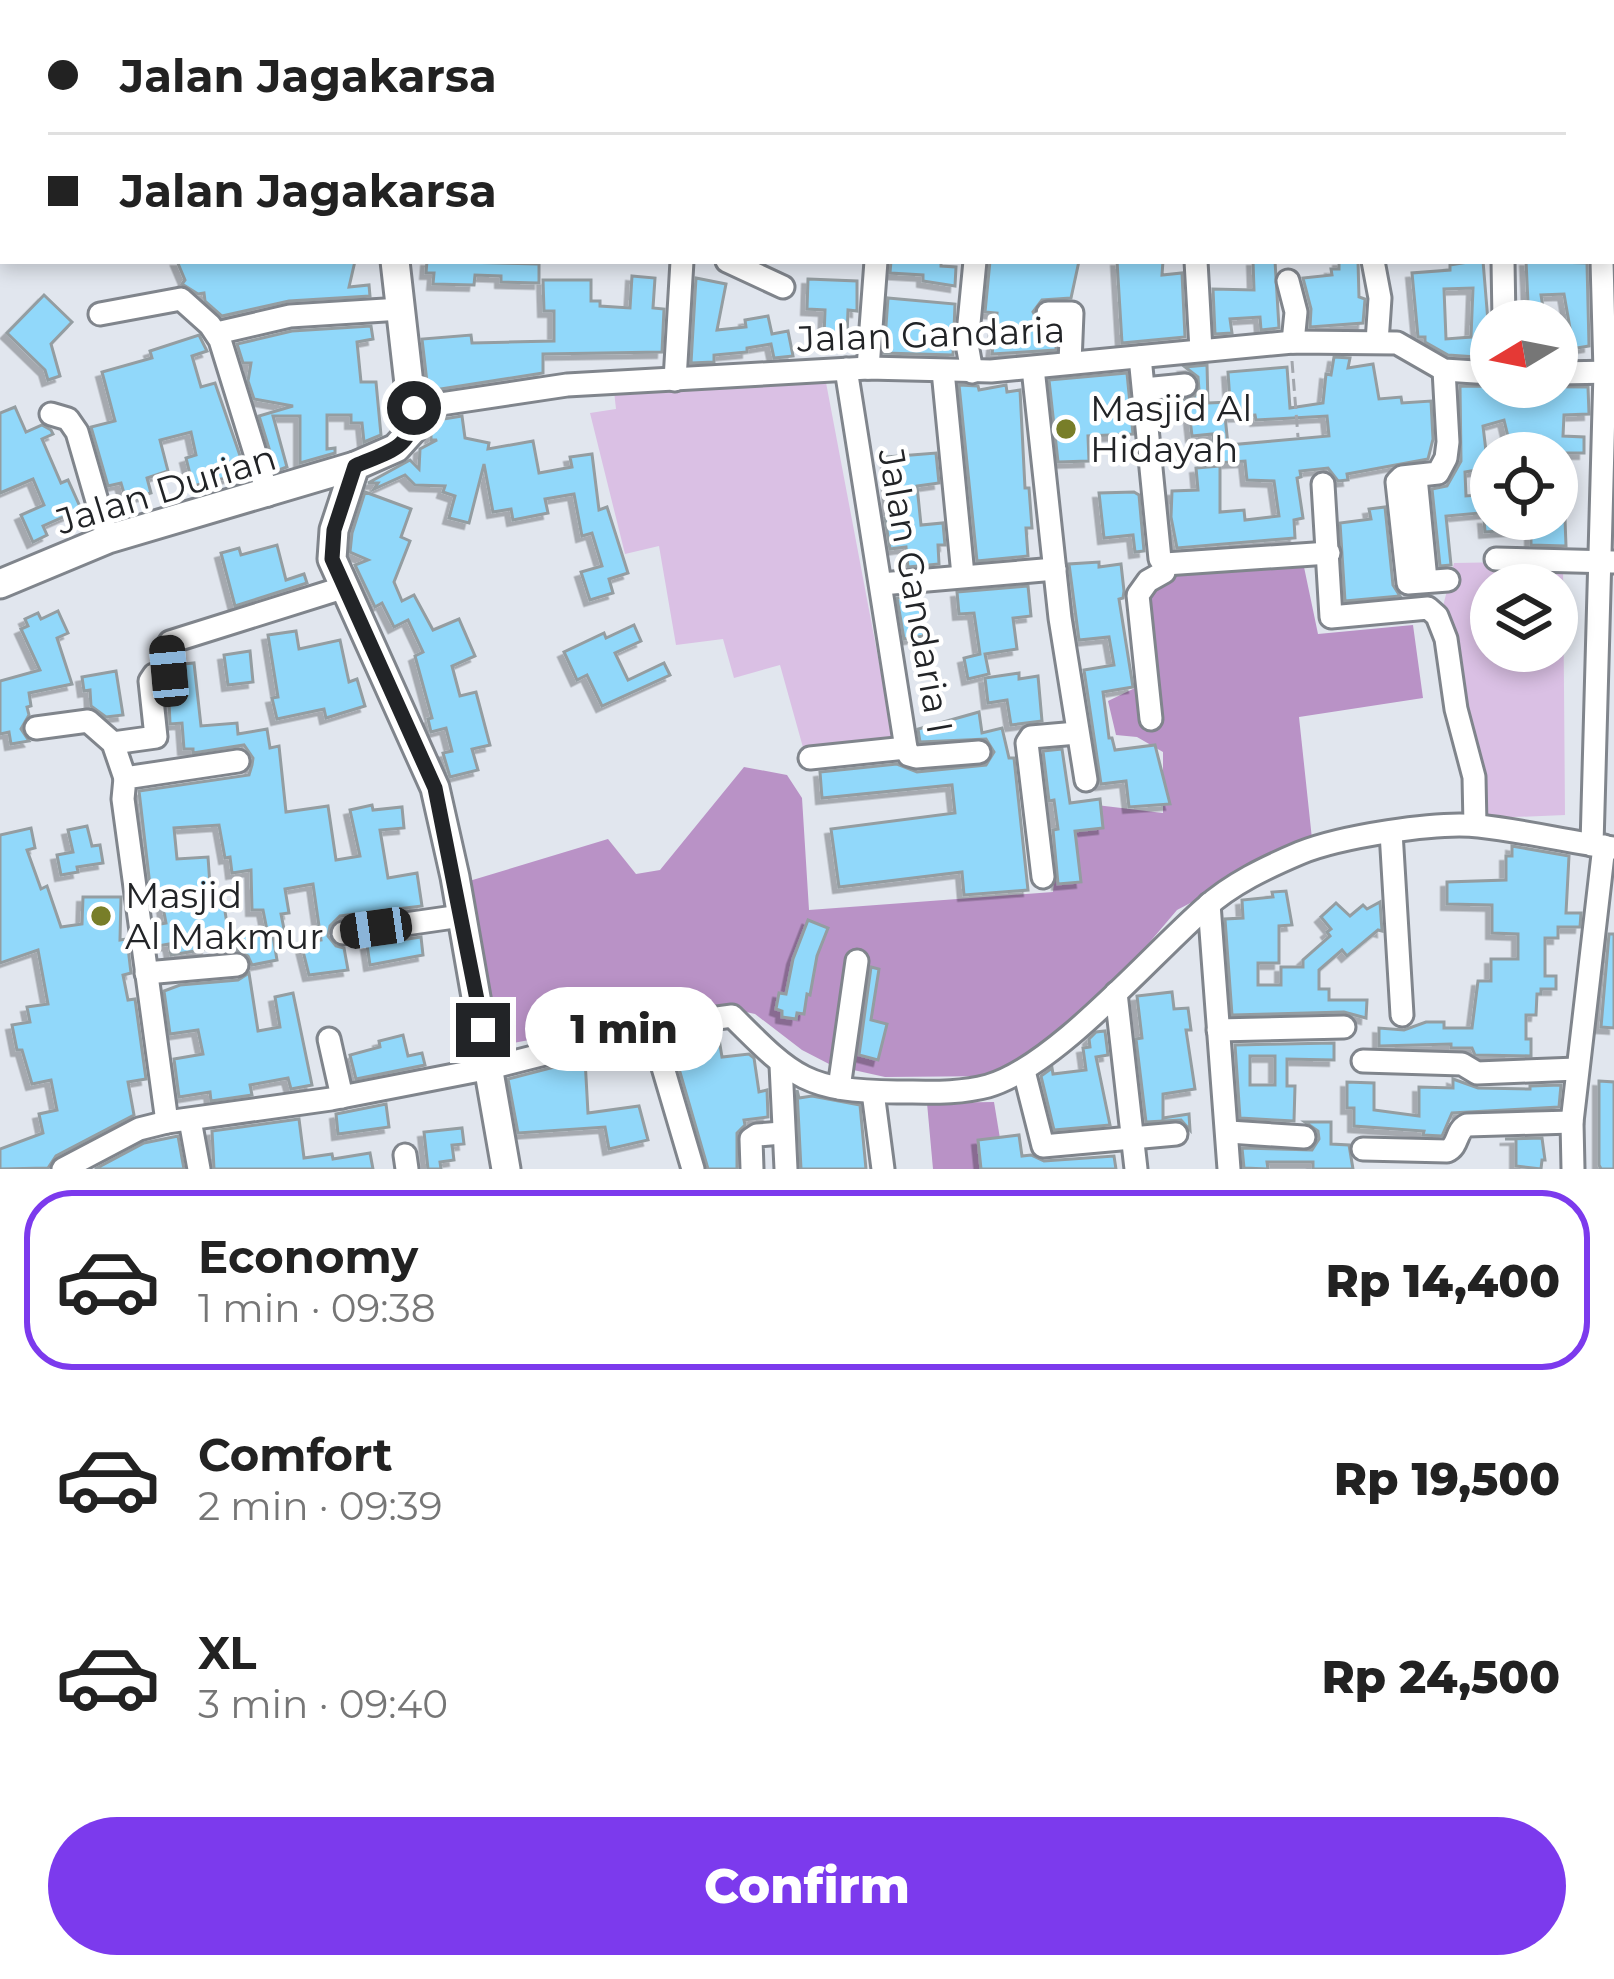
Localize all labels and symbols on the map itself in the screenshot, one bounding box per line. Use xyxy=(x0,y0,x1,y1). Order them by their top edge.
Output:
north arrow xyxy=(1470,300,1578,408)
street label: Jalan Gandaria xyxy=(795,307,1066,361)
route start xyxy=(387,381,441,435)
place label: Masjid Al Hidayah xyxy=(1090,386,1252,471)
marker: Masjid Al Hidayah xyxy=(1053,416,1079,442)
street label: Jalan Durian xyxy=(50,435,281,544)
street label: Jalan Gandaria I xyxy=(869,444,963,737)
car xyxy=(148,634,190,708)
place label: Masjid Al Makmur xyxy=(125,873,324,958)
marker: Masjid Al Makmur xyxy=(88,903,114,929)
car xyxy=(338,905,414,951)
callout: 1 min xyxy=(525,988,723,1072)
route end xyxy=(456,1003,510,1057)

